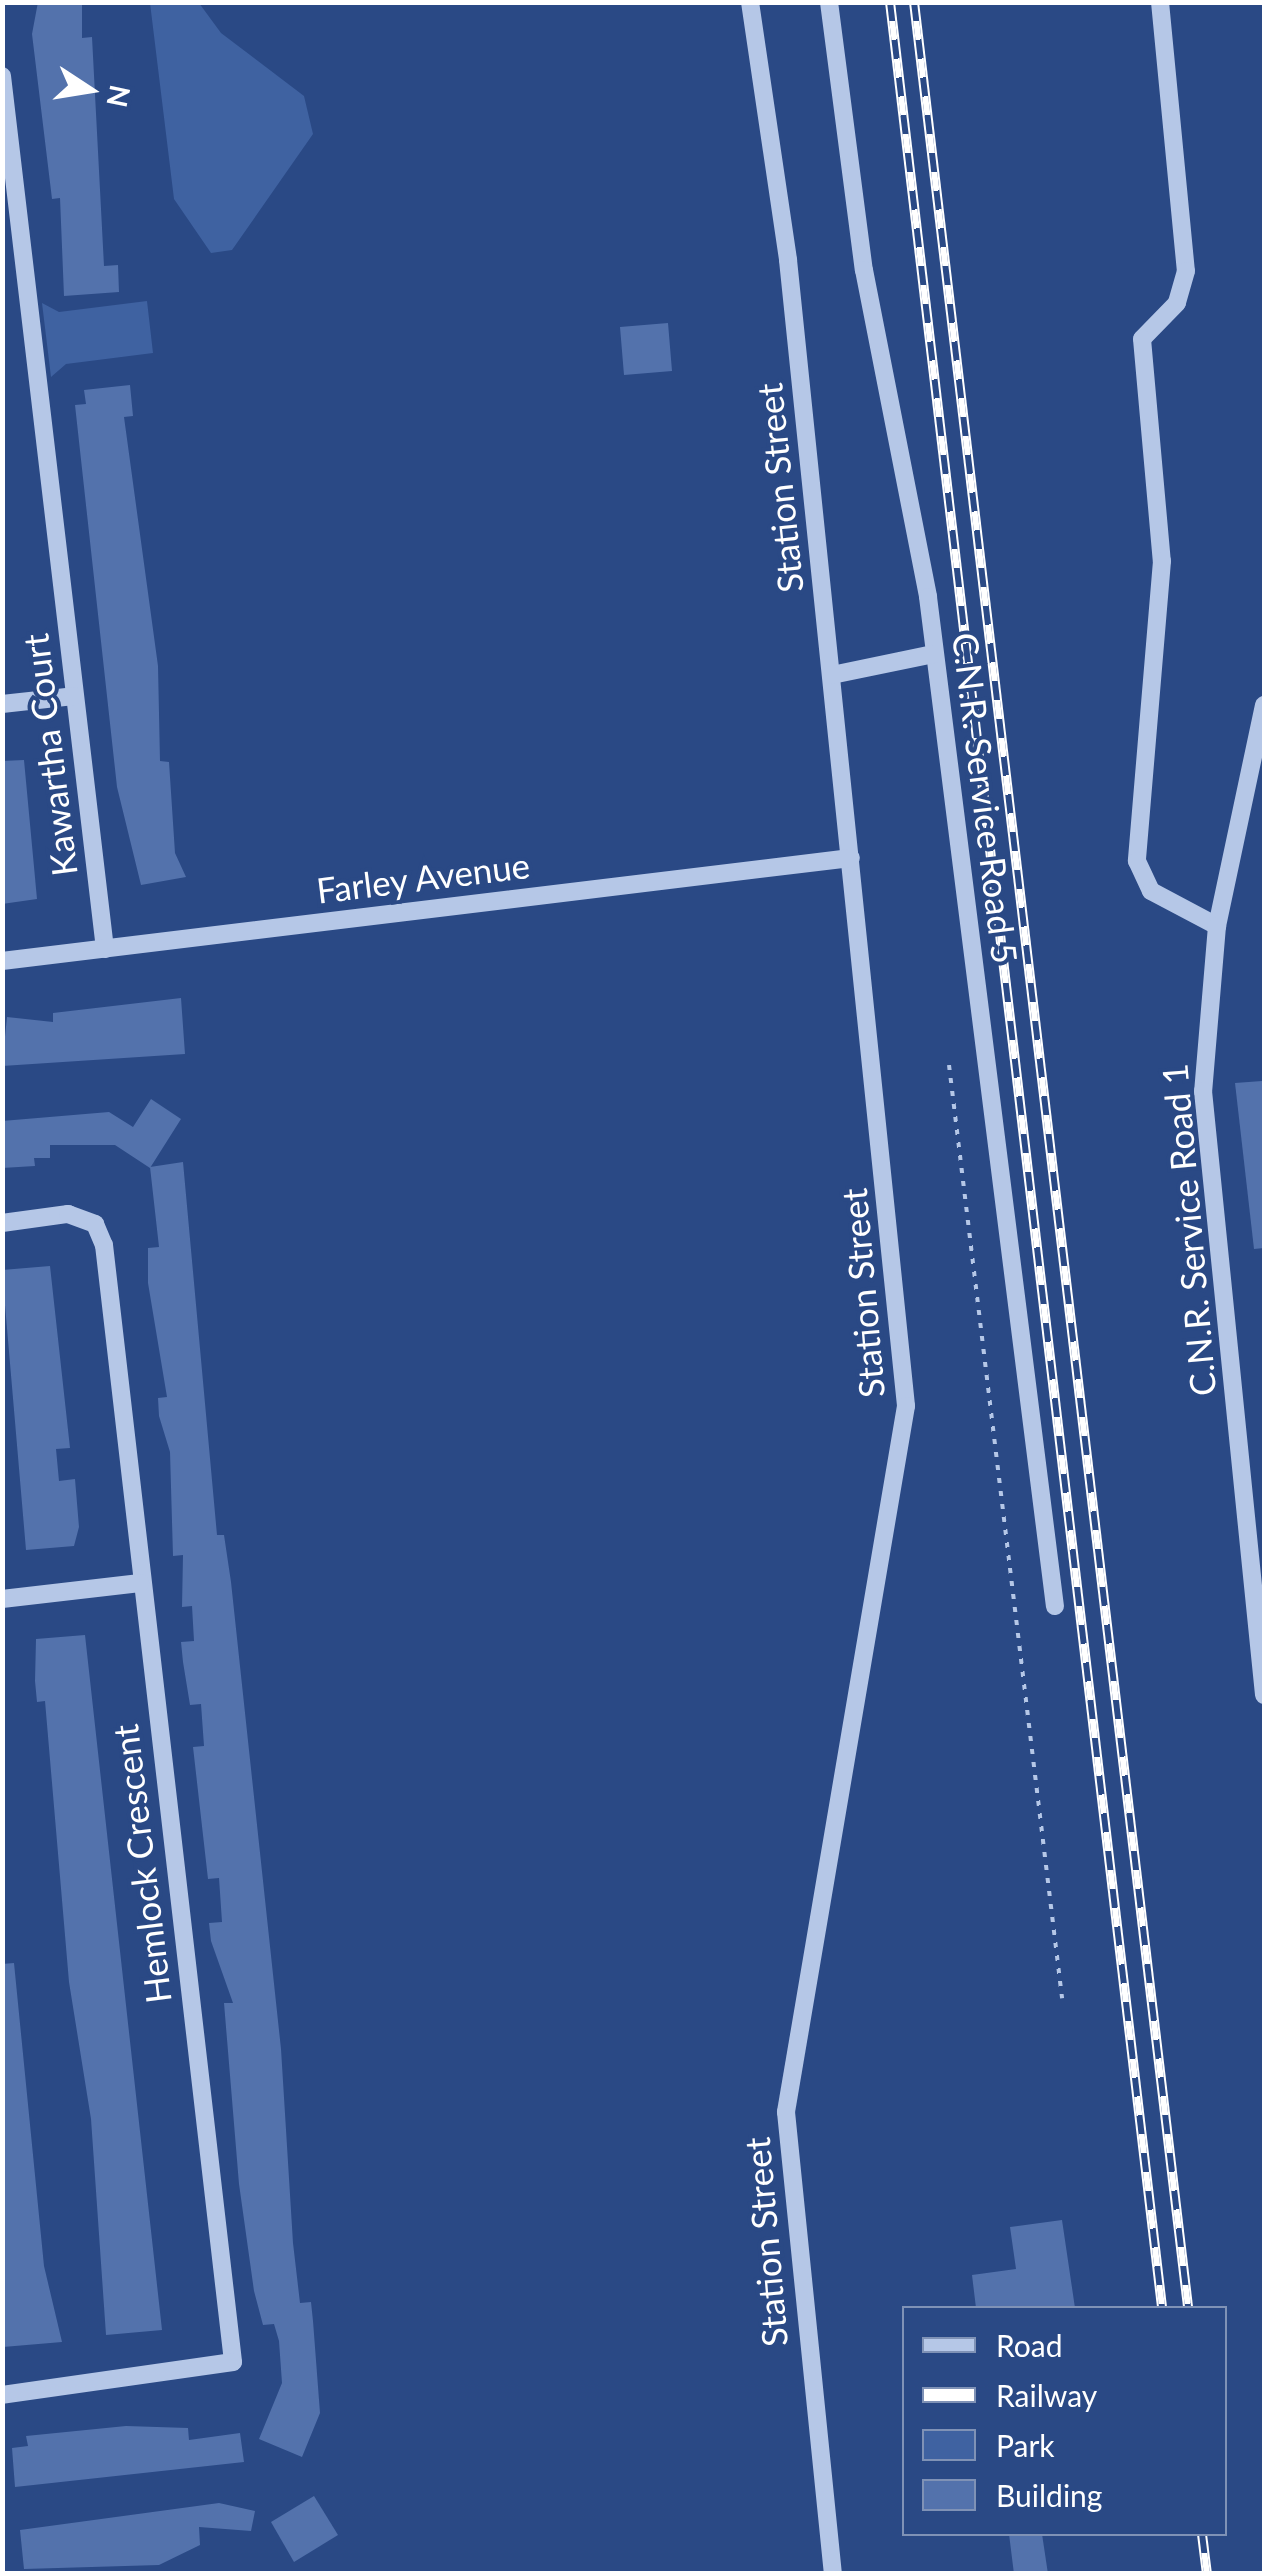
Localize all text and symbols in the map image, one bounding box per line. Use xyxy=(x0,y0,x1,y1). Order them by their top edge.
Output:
north arrow xyxy=(40,40,140,140)
text: N xyxy=(100,82,138,110)
street label: Station Street xyxy=(747,381,811,595)
street label: C.N.R. Service Road 5 xyxy=(945,630,1027,966)
street label: Kawartha Court xyxy=(13,631,85,879)
street label: Farley Avenue xyxy=(313,843,533,911)
street label: C.N.R. Service Road 1 xyxy=(1153,1062,1223,1398)
street label: Station Street xyxy=(832,1187,892,1399)
street label: Hemlock Crescent xyxy=(103,1722,179,2006)
street label: Station Street xyxy=(735,2136,795,2348)
legend xyxy=(902,2306,1227,2536)
text: Road xyxy=(996,2327,1063,2363)
text: Railway xyxy=(996,2377,1097,2413)
text: Park xyxy=(996,2427,1055,2463)
text: Building xyxy=(996,2477,1102,2513)

